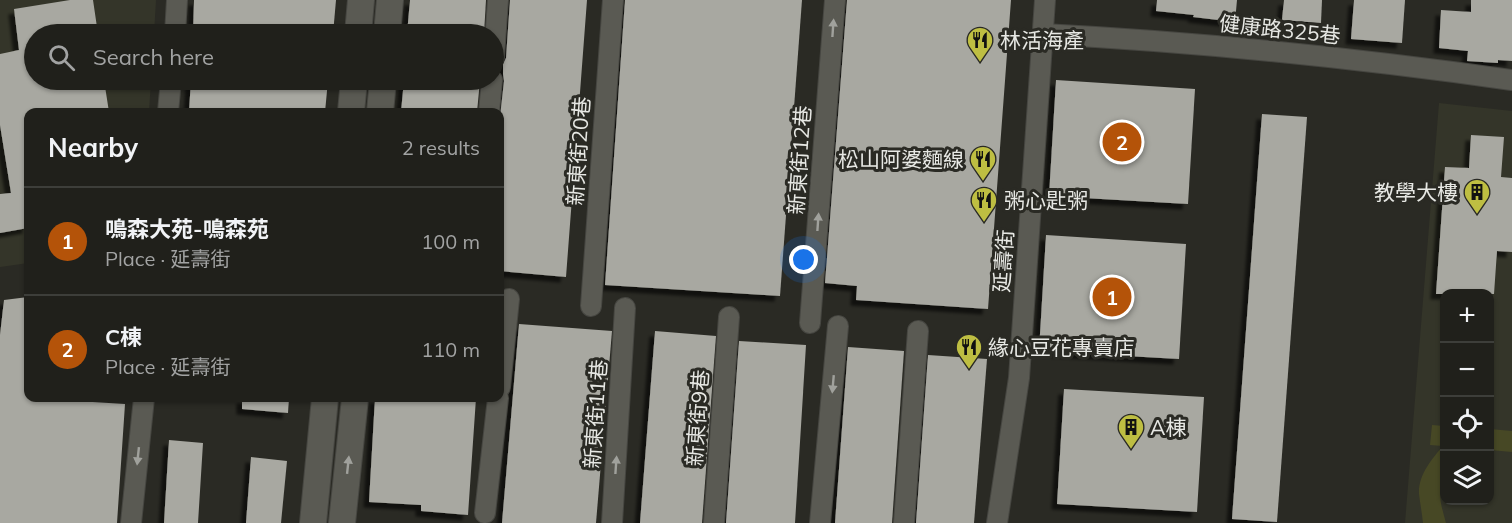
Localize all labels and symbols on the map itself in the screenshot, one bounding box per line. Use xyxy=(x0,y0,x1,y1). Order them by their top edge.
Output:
street label: 健康路325巷 xyxy=(1218,10,1342,48)
one-way arrow xyxy=(828,18,837,37)
restaurant icon: 林活海產 xyxy=(965,25,995,63)
place label: 林活海產 xyxy=(1000,27,1084,53)
street label: 新東街20巷 xyxy=(561,96,595,206)
street label: 新東街12巷 xyxy=(782,105,816,215)
pin: 2 xyxy=(1102,120,1142,164)
restaurant icon: 松山阿婆麵線 xyxy=(968,144,998,182)
place label: 松山阿婆麵線 xyxy=(838,146,964,172)
building icon: 教學大樓 xyxy=(1462,177,1492,215)
place label: 教學大樓 xyxy=(1374,179,1458,205)
restaurant icon: 粥心匙粥 xyxy=(969,185,999,223)
place label: 粥心匙粥 xyxy=(1004,187,1088,213)
one-way arrow xyxy=(813,213,823,232)
street label: 延壽街 xyxy=(988,229,1018,293)
your location xyxy=(789,245,818,274)
pin: 1 xyxy=(1092,274,1132,320)
restaurant icon: 緣心豆花專賣店 xyxy=(954,332,984,370)
place label: 緣心豆花專賣店 xyxy=(988,334,1135,360)
street label: 新東街11巷 xyxy=(578,359,612,469)
street label: 新東街9巷 xyxy=(681,369,713,467)
one-way arrow xyxy=(828,374,838,393)
building icon: A棟 xyxy=(1116,412,1146,450)
place label: A棟 xyxy=(1150,414,1186,440)
one-way arrow xyxy=(133,446,143,465)
one-way arrow xyxy=(343,455,353,474)
one-way arrow xyxy=(611,455,620,474)

